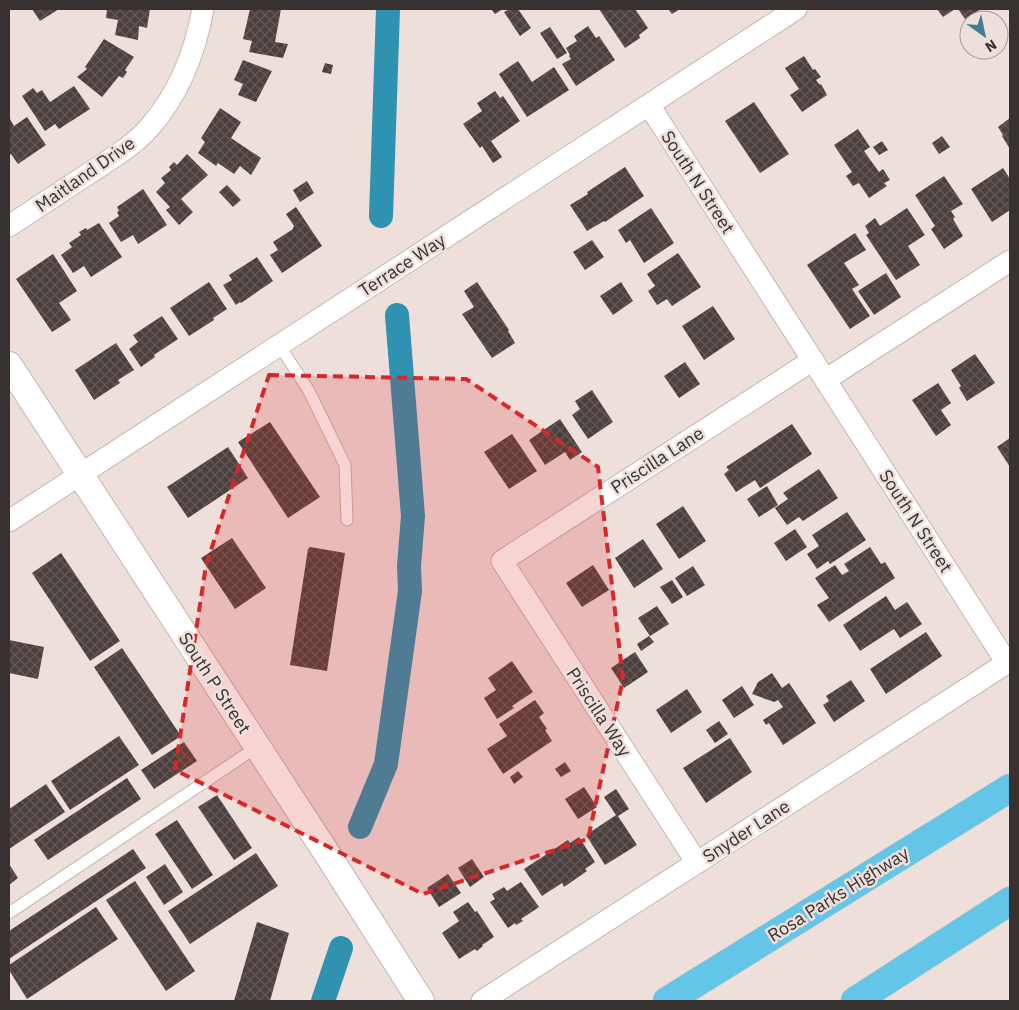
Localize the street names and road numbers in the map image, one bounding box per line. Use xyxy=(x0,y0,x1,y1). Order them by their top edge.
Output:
street label: South N Street xyxy=(656,126,740,238)
street label: Maitland Drive xyxy=(31,131,139,217)
street label: Terrace Way xyxy=(354,228,450,302)
street label: Priscilla Lane xyxy=(606,421,708,499)
street label: South N Street xyxy=(874,465,958,577)
street label: South P Street xyxy=(174,628,256,738)
street label: Priscilla Way xyxy=(562,663,636,761)
street label: Snyder Lane xyxy=(698,794,794,868)
street label: Rosa Parks Highway xyxy=(763,841,913,947)

